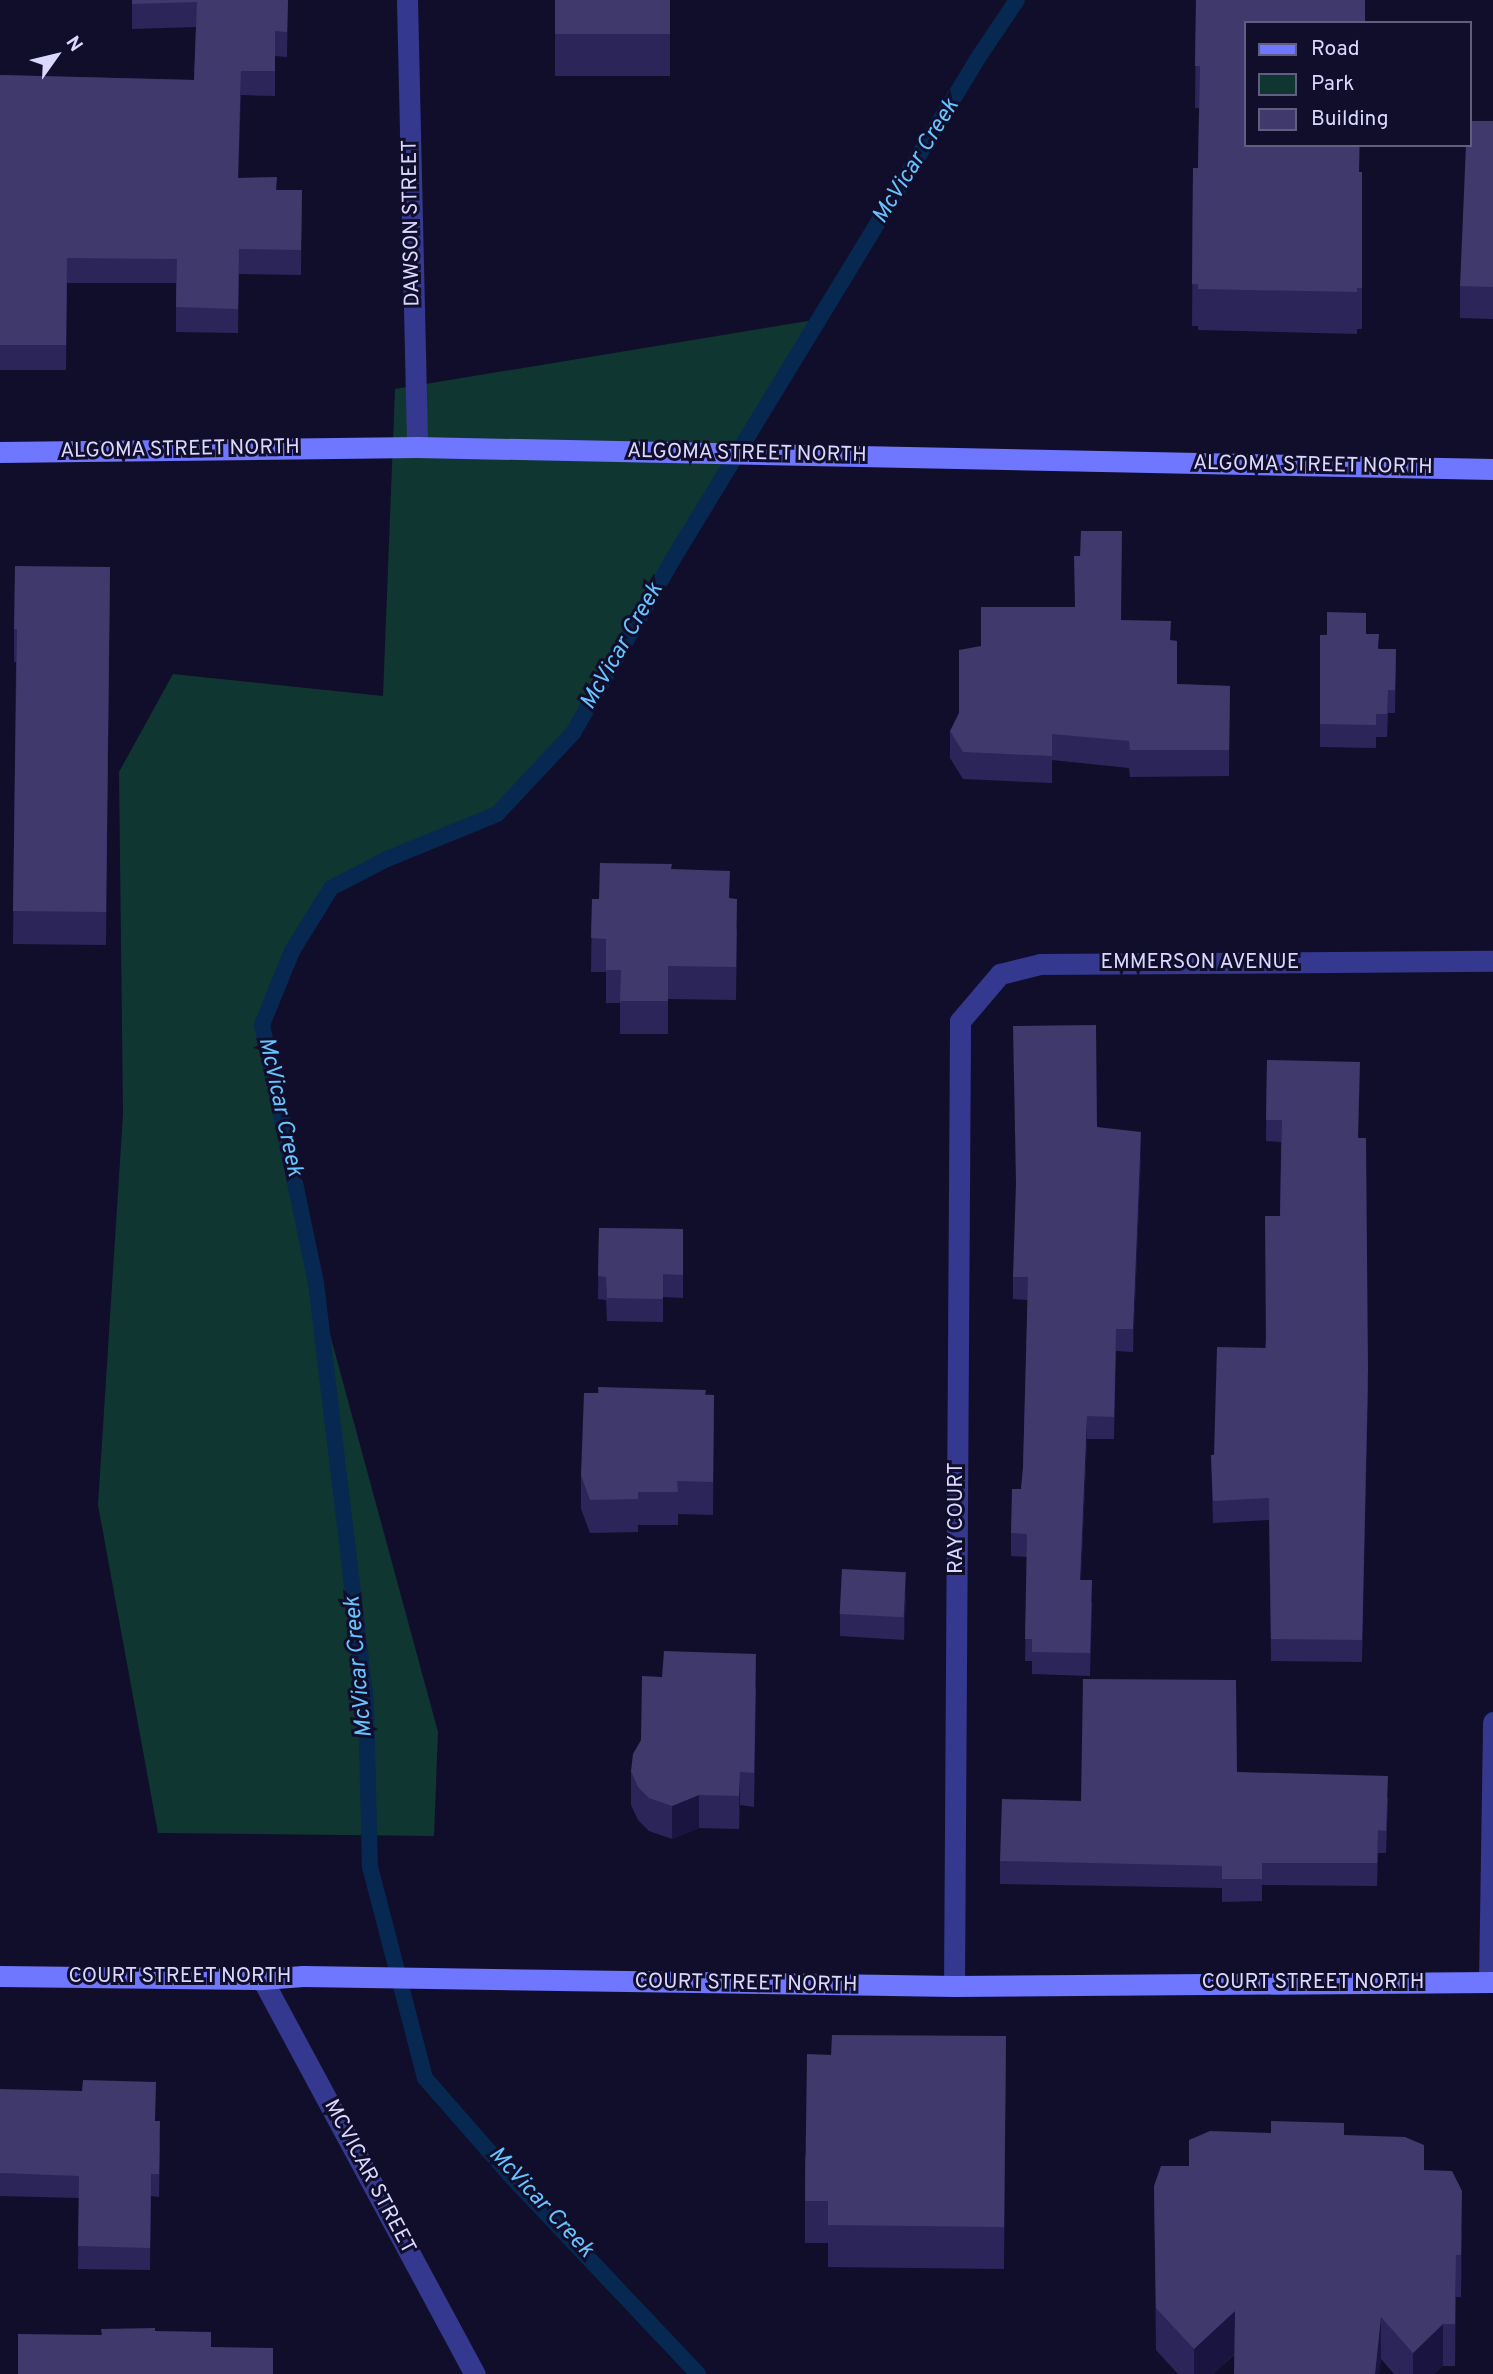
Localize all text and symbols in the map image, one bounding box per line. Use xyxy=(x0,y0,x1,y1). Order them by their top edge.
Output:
north arrow xyxy=(21,21,91,91)
legend xyxy=(1244,21,1472,147)
text: N xyxy=(60,32,87,57)
text: Road xyxy=(1311,36,1360,63)
text: Park xyxy=(1311,71,1354,98)
water label: McVicar Creek xyxy=(868,95,966,229)
text: Building xyxy=(1311,106,1389,133)
street label: DAWSON STREET xyxy=(398,139,426,307)
street label: ALGOMA STREET NORTH xyxy=(59,435,301,465)
street label: ALGOMA STREET NORTH xyxy=(626,439,868,469)
street label: ALGOMA STREET NORTH xyxy=(1192,451,1434,481)
water label: McVicar Creek xyxy=(576,579,670,715)
street label: EMMERSON AVENUE xyxy=(1100,950,1300,976)
water label: McVicar Creek xyxy=(251,1035,307,1179)
street label: RAY COURT xyxy=(944,1461,970,1575)
water label: McVicar Creek xyxy=(340,1595,380,1739)
street label: COURT STREET NORTH xyxy=(68,1964,292,1990)
street label: COURT STREET NORTH xyxy=(633,1969,859,1999)
street label: COURT STREET NORTH xyxy=(1201,1970,1425,1996)
street label: MCVICAR STREET xyxy=(318,2095,420,2259)
water label: McVicar Creek xyxy=(482,2142,598,2264)

